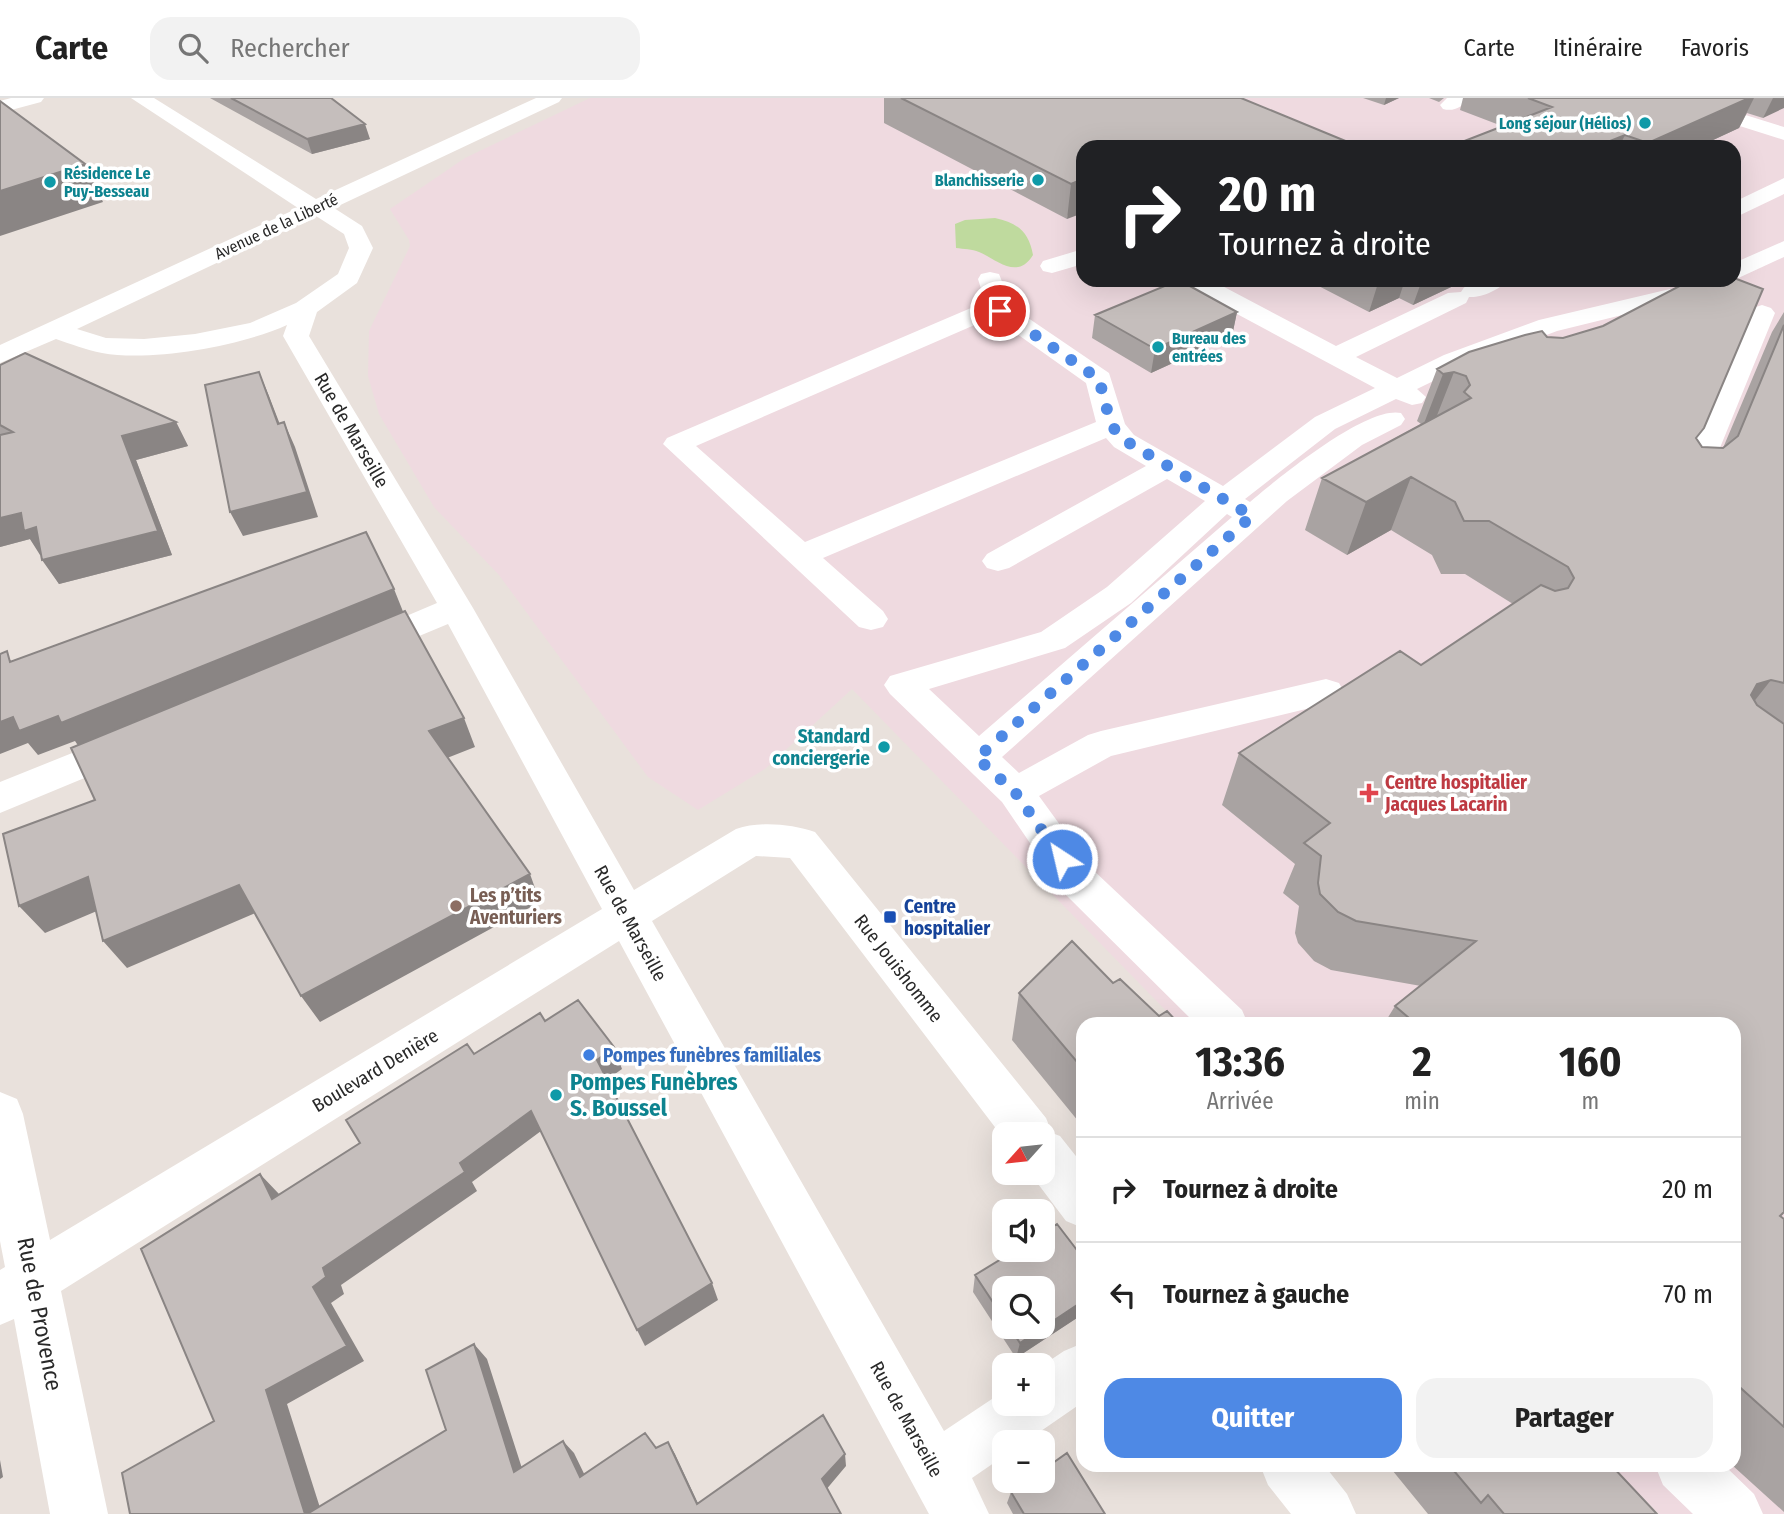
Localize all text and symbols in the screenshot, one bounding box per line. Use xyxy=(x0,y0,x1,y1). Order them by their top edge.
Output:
search box xyxy=(150,17,640,80)
text: Carte xyxy=(35,28,108,68)
icon: search xyxy=(174,29,212,67)
text: Rechercher xyxy=(230,33,350,64)
text: Carte xyxy=(1464,34,1515,62)
text: Itinéraire xyxy=(1553,34,1643,62)
text: Favoris xyxy=(1681,34,1749,62)
place label: Long séjour (Hélios) xyxy=(1499,114,1631,133)
marker: Long séjour (Hélios) xyxy=(1637,115,1653,131)
place label: Résidence Le Puy-Besseau xyxy=(64,164,151,201)
text: 20 m xyxy=(1219,165,1316,224)
icon: right xyxy=(1104,168,1195,259)
place label: Blanchisserie xyxy=(935,171,1024,190)
marker: Blanchisserie xyxy=(1030,172,1046,188)
marker: Résidence Le Puy-Besseau xyxy=(42,174,58,190)
street label: Avenue de la Liberté xyxy=(212,190,341,263)
text: Tournez à droite xyxy=(1219,225,1431,263)
pin xyxy=(970,281,1030,341)
icon: arrive xyxy=(981,292,1019,330)
place label: Bureau des entrées xyxy=(1172,329,1246,366)
marker: Bureau des entrées xyxy=(1150,339,1166,355)
street label: Rue de Marseille xyxy=(309,369,394,492)
place label: Standard conciergerie xyxy=(772,725,870,770)
marker: Standard conciergerie xyxy=(876,739,892,755)
place label: Centre hospitalier Jacques Lacarin xyxy=(1384,771,1528,816)
marker: Centre hospitalier Jacques Lacarin xyxy=(1359,783,1379,803)
position arrow xyxy=(1025,822,1099,896)
street label: Rue de Marseille xyxy=(589,861,672,985)
place label: Les p’tits Aventuriers xyxy=(469,884,563,929)
place label: Centre hospitalier xyxy=(904,895,991,940)
marker: Les p’tits Aventuriers xyxy=(448,898,464,914)
marker: Centre hospitalier xyxy=(882,909,898,925)
street label: Rue Jouishomme xyxy=(849,910,948,1027)
street label: Boulevard Denière xyxy=(308,1024,442,1117)
text: 13:36 xyxy=(1195,1037,1285,1087)
text: 2 xyxy=(1412,1037,1432,1087)
text: 160 xyxy=(1559,1037,1622,1087)
place label: Pompes funèbres familiales xyxy=(603,1044,822,1067)
marker: Pompes funèbres familiales xyxy=(581,1047,597,1063)
place label: Pompes Funèbres S. Boussel xyxy=(570,1068,738,1122)
marker: Pompes Funèbres S. Boussel xyxy=(548,1087,564,1103)
text: Arrivée xyxy=(1207,1087,1274,1115)
text: min xyxy=(1404,1087,1440,1115)
text: m xyxy=(1582,1087,1599,1115)
north arrow xyxy=(992,1122,1055,1185)
map controls xyxy=(992,1122,1055,1493)
icon: right xyxy=(1104,1171,1142,1209)
text: Tournez à droite xyxy=(1163,1174,1338,1205)
text: 20 m xyxy=(1662,1174,1713,1205)
button: sound xyxy=(992,1199,1055,1262)
street label: Rue de Provence xyxy=(11,1235,69,1393)
button: search xyxy=(992,1276,1055,1339)
icon: left xyxy=(1104,1276,1142,1314)
text: Tournez à gauche xyxy=(1163,1279,1349,1310)
text: 70 m xyxy=(1663,1279,1713,1310)
button: + xyxy=(992,1353,1055,1416)
street label: Rue de Marseille xyxy=(865,1357,948,1481)
button: Quitter xyxy=(1104,1378,1402,1458)
button: Partager xyxy=(1416,1378,1713,1458)
button: − xyxy=(992,1430,1055,1493)

